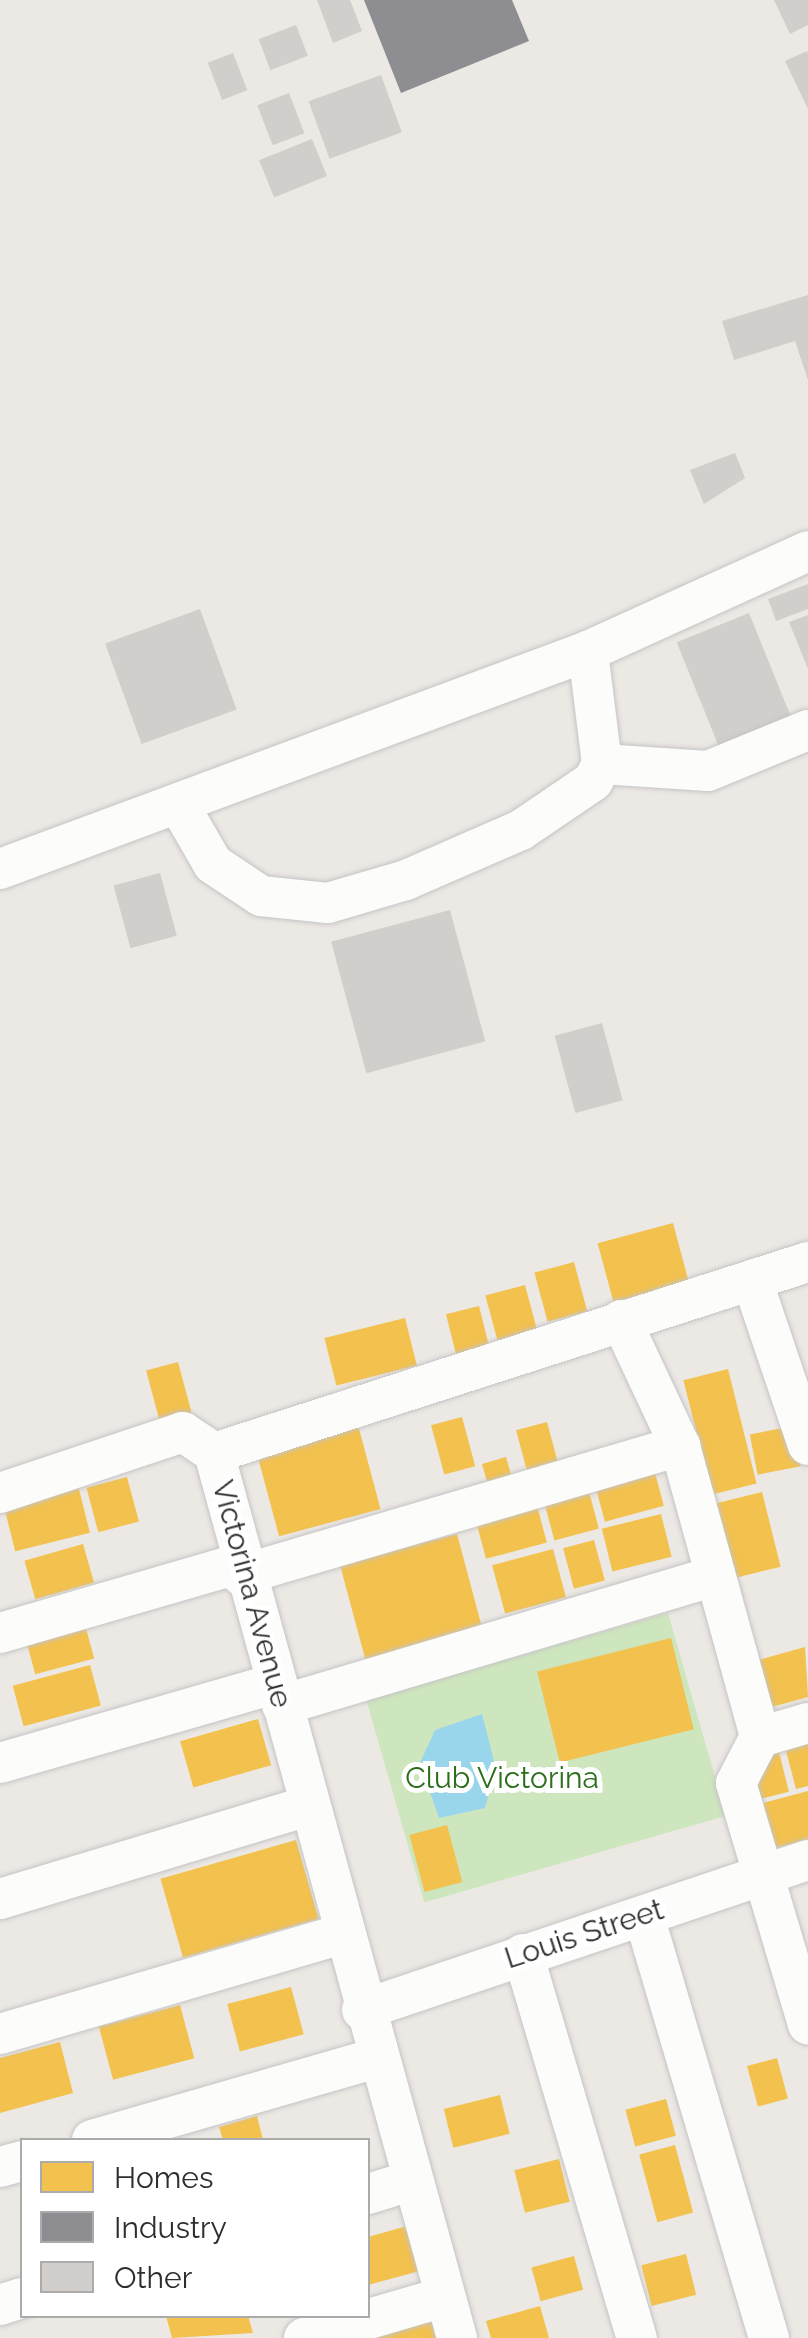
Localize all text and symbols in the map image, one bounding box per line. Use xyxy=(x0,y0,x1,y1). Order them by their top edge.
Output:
street label: Victorina Avenue xyxy=(204,1476,300,1712)
park label: Club Victorina xyxy=(405,1760,599,1796)
street label: Louis Street xyxy=(500,1891,668,1977)
legend xyxy=(20,2138,370,2318)
text: Homes xyxy=(114,2160,213,2195)
text: Industry xyxy=(114,2210,227,2245)
text: Other xyxy=(114,2260,192,2295)

